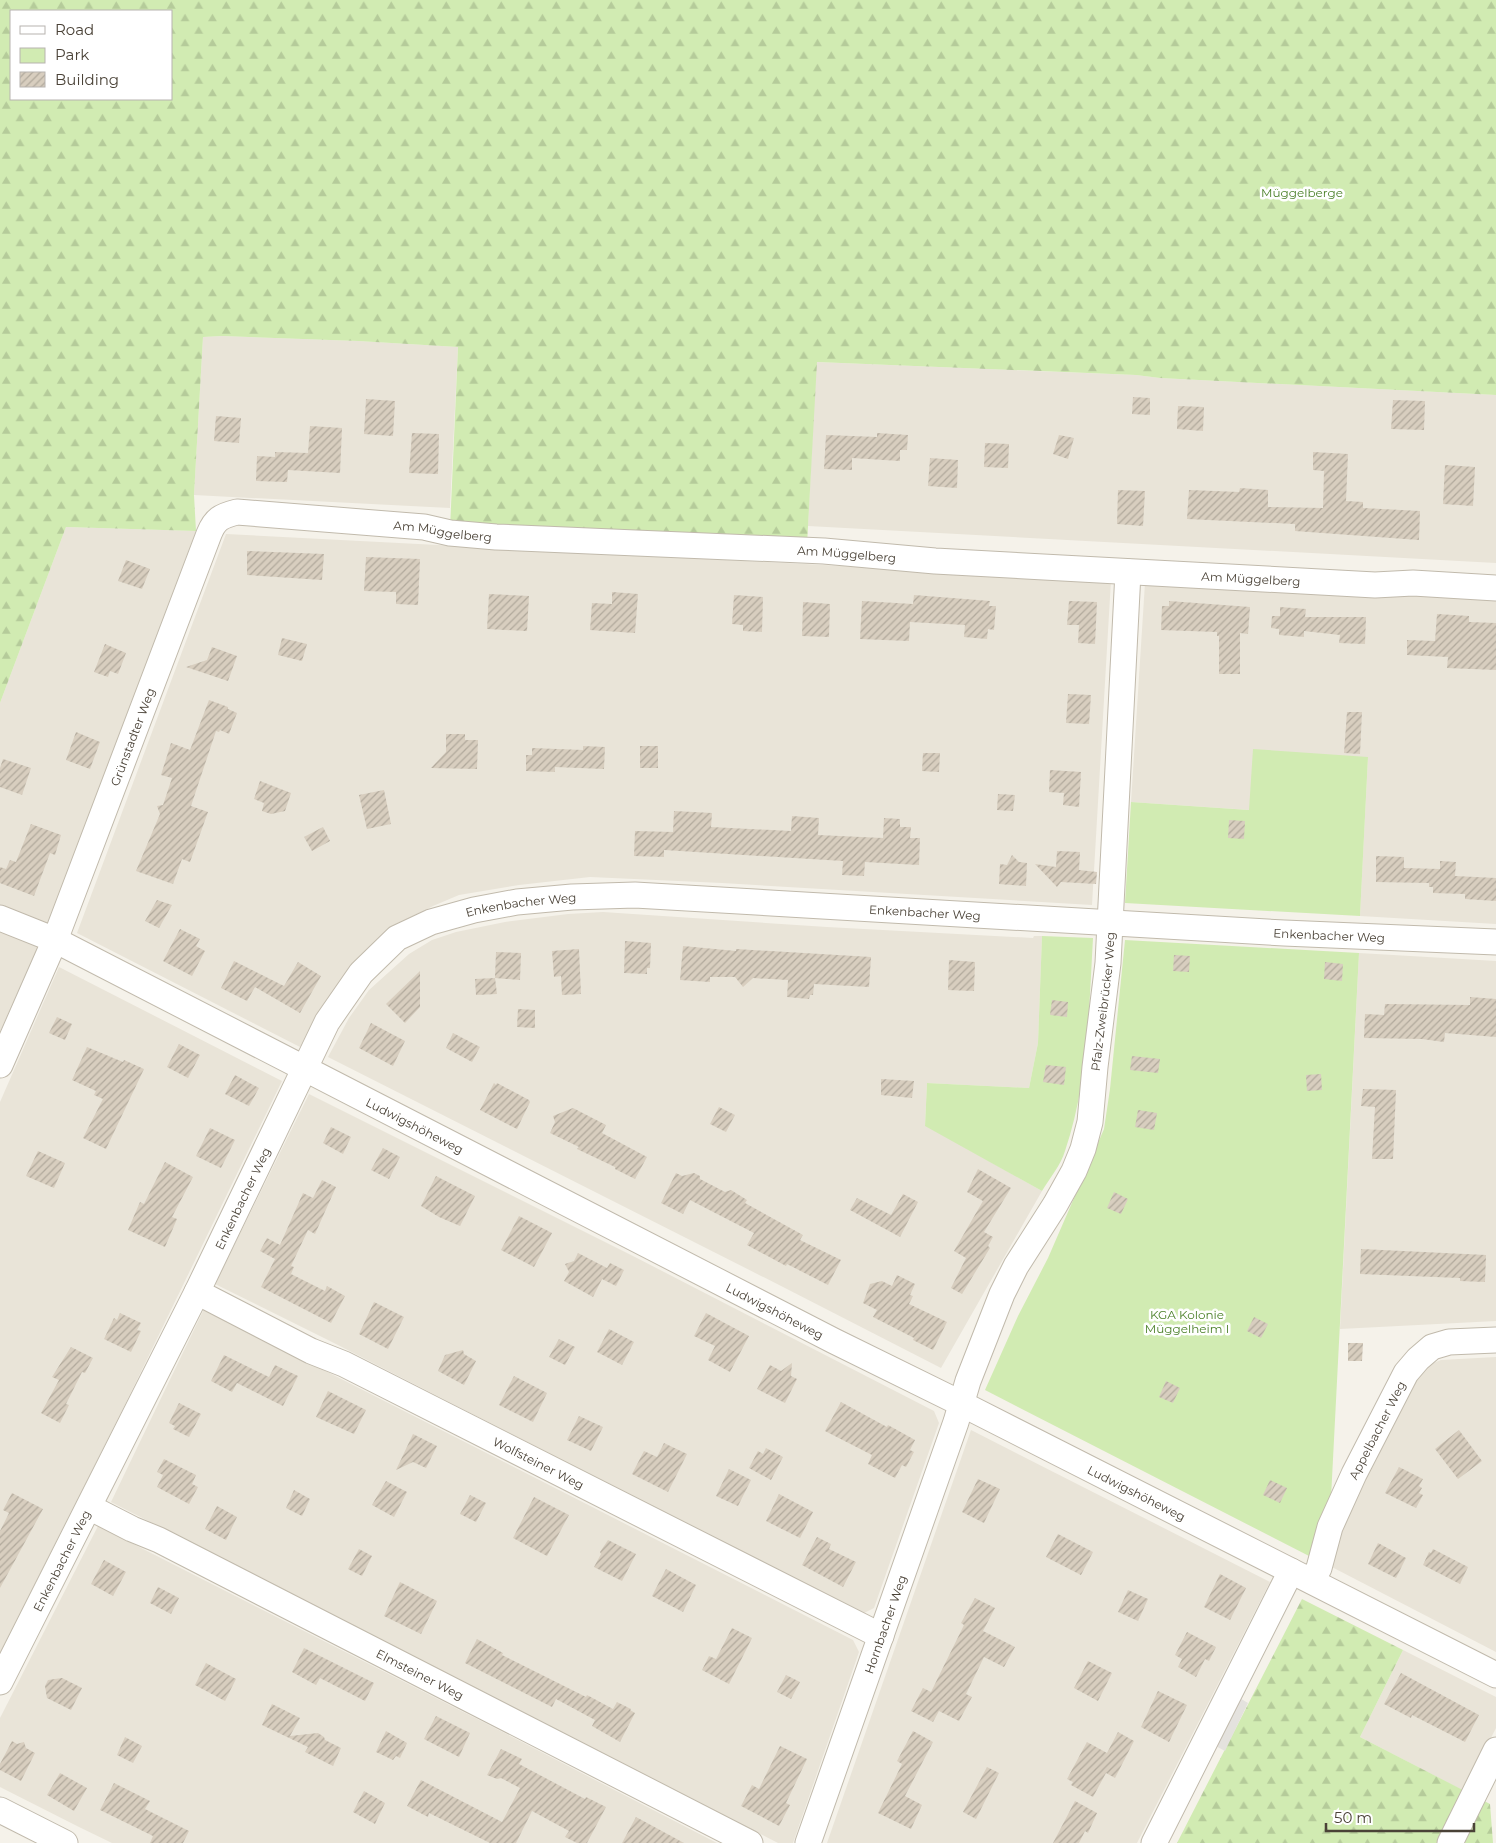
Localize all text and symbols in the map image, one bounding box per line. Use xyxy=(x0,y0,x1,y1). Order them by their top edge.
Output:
legend xyxy=(10,10,172,100)
text: Road xyxy=(55,20,94,39)
text: Park xyxy=(55,45,89,64)
text: Building xyxy=(55,70,119,89)
park label: Müggelberge xyxy=(1261,185,1343,200)
street label: Am Müggelberg xyxy=(393,517,492,544)
street label: Am Müggelberg xyxy=(797,542,897,565)
street label: Am Müggelberg xyxy=(1201,568,1301,588)
street label: Grünstadter Weg xyxy=(107,685,158,788)
street label: Enkenbacher Weg xyxy=(464,889,577,920)
street label: Enkenbacher Weg xyxy=(869,901,981,923)
street label: Enkenbacher Weg xyxy=(1273,925,1385,945)
street label: Pfalz-Zweibrücker Weg xyxy=(1087,931,1117,1072)
street label: Ludwigshöheweg xyxy=(363,1094,466,1157)
street label: Enkenbacher Weg xyxy=(211,1145,273,1252)
street label: Ludwigshöheweg xyxy=(724,1279,826,1342)
park label: KGA Kolonie Müggelheim I xyxy=(1145,1307,1229,1336)
street label: Appelbacher Weg xyxy=(1345,1378,1408,1481)
street label: Wolfsteiner Weg xyxy=(491,1433,587,1492)
street label: Ludwigshöheweg xyxy=(1085,1462,1188,1524)
street label: Enkenbacher Weg xyxy=(29,1507,93,1614)
street label: Hornbacher Weg xyxy=(861,1573,909,1675)
street label: Elmsteiner Weg xyxy=(374,1645,467,1703)
scale bar xyxy=(1326,1800,1474,1832)
text: 50 m xyxy=(1334,1808,1372,1827)

